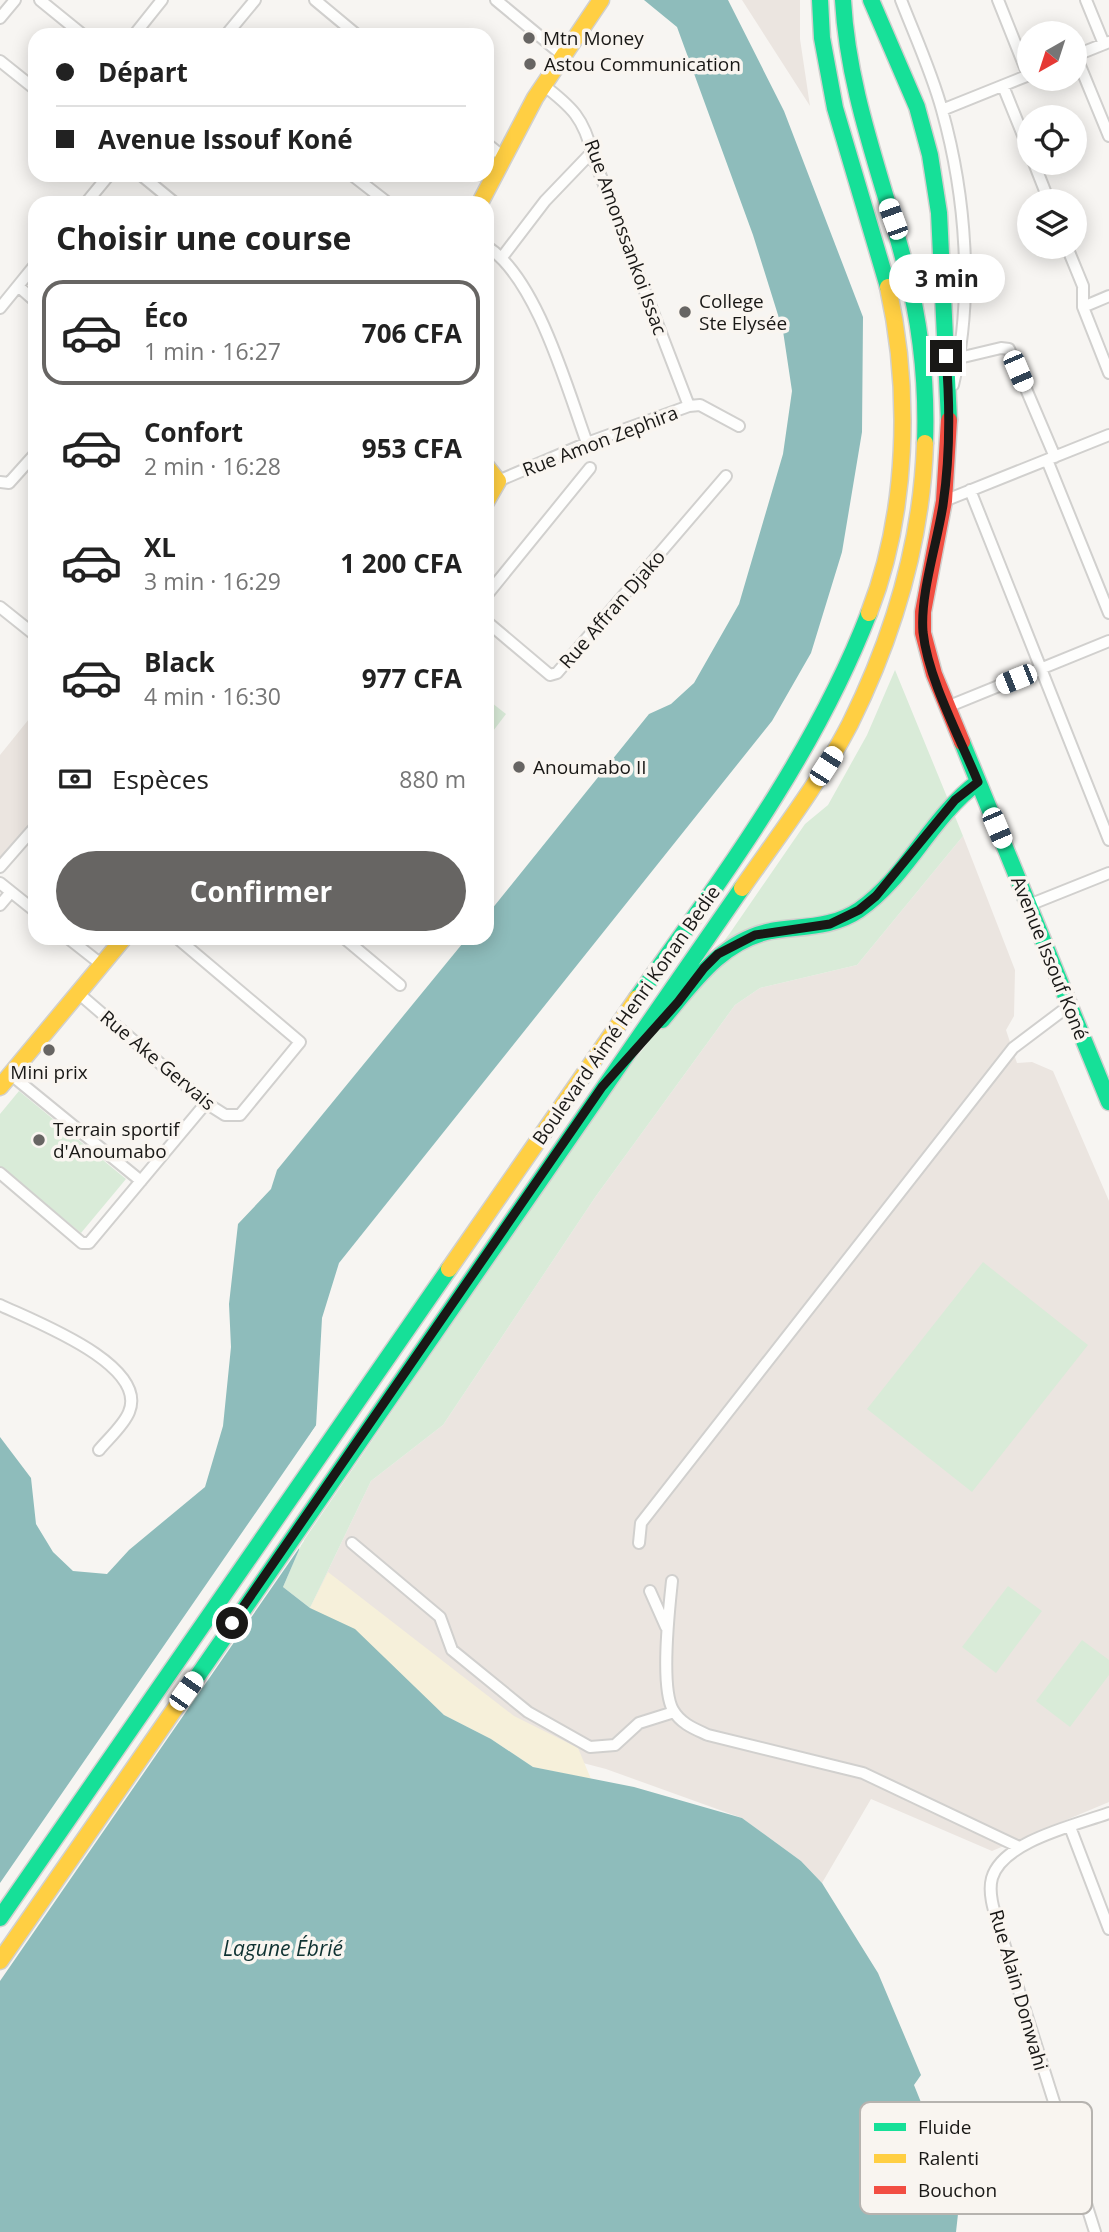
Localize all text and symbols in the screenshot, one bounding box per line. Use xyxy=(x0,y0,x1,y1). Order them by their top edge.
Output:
north arrow xyxy=(1017,21,1087,91)
map controls xyxy=(1017,21,1087,259)
place label: Mtn Money xyxy=(543,25,644,51)
marker: Mtn Money xyxy=(521,30,537,46)
place label: Astou Communication xyxy=(544,51,741,77)
text: Départ xyxy=(98,54,188,90)
marker: Astou Communication xyxy=(522,56,538,72)
button: locate xyxy=(1017,105,1087,175)
text: Avenue Issouf Koné xyxy=(98,121,353,157)
street label: Rue Amonssankoi Issac xyxy=(579,136,673,338)
button: layers xyxy=(1017,189,1087,259)
car xyxy=(876,196,911,242)
text: Choisir une course xyxy=(56,216,351,259)
callout: 3 min xyxy=(888,254,1004,304)
text: 3 min xyxy=(915,262,979,294)
place label: College Ste Elysée xyxy=(699,288,787,336)
text: Éco xyxy=(144,299,188,335)
icon: car xyxy=(60,301,123,364)
marker: College Ste Elysée xyxy=(677,304,693,320)
text: 706 CFA xyxy=(362,315,462,351)
text: 1 min · 16:27 xyxy=(144,335,281,367)
route end xyxy=(930,340,962,372)
car xyxy=(1001,348,1036,394)
street label: Rue Amon Zephira xyxy=(519,399,681,483)
text: Confort xyxy=(144,414,243,450)
icon: car xyxy=(60,416,123,479)
text: 953 CFA xyxy=(362,430,462,466)
text: 2 min · 16:28 xyxy=(144,450,281,482)
text: XL xyxy=(144,529,176,565)
icon: car xyxy=(60,531,123,594)
street label: Rue Affran Djako xyxy=(553,544,671,674)
text: 1 200 CFA xyxy=(340,545,462,581)
text: 3 min · 16:29 xyxy=(144,565,281,597)
text: Black xyxy=(144,644,215,680)
icon: car xyxy=(60,646,123,709)
text: 977 CFA xyxy=(362,660,462,696)
car xyxy=(993,661,1040,697)
text: 4 min · 16:30 xyxy=(144,680,281,712)
car xyxy=(806,743,847,789)
place label: Anoumabo II xyxy=(533,754,647,780)
marker: Anoumabo II xyxy=(511,759,527,775)
icon: cash xyxy=(56,760,94,798)
text: Espèces xyxy=(112,761,209,797)
text: 880 m xyxy=(399,763,466,795)
car xyxy=(980,805,1015,851)
button: Confirmer xyxy=(56,851,466,931)
street label: Avenue Issouf Koné xyxy=(1005,872,1095,1044)
street label: Boulevard Aimé Henri Konan Bedie xyxy=(526,880,726,1150)
street label: Rue Ake Gervais xyxy=(95,1004,221,1116)
marker: Mini prix xyxy=(41,1042,57,1058)
place label: Mini prix xyxy=(10,1059,88,1085)
place label: Terrain sportif d'Anoumabo xyxy=(53,1116,181,1164)
marker: Terrain sportif d'Anoumabo xyxy=(31,1132,47,1148)
route start xyxy=(216,1607,248,1639)
car xyxy=(166,1668,207,1714)
street label: Rue Alain Donwahi xyxy=(984,1906,1054,2074)
water label: Lagune Ébrié xyxy=(223,1934,344,1962)
legend xyxy=(860,2102,1092,2214)
text: Fluide xyxy=(918,2114,971,2140)
text: Ralenti xyxy=(918,2145,979,2171)
text: Bouchon xyxy=(918,2177,997,2203)

